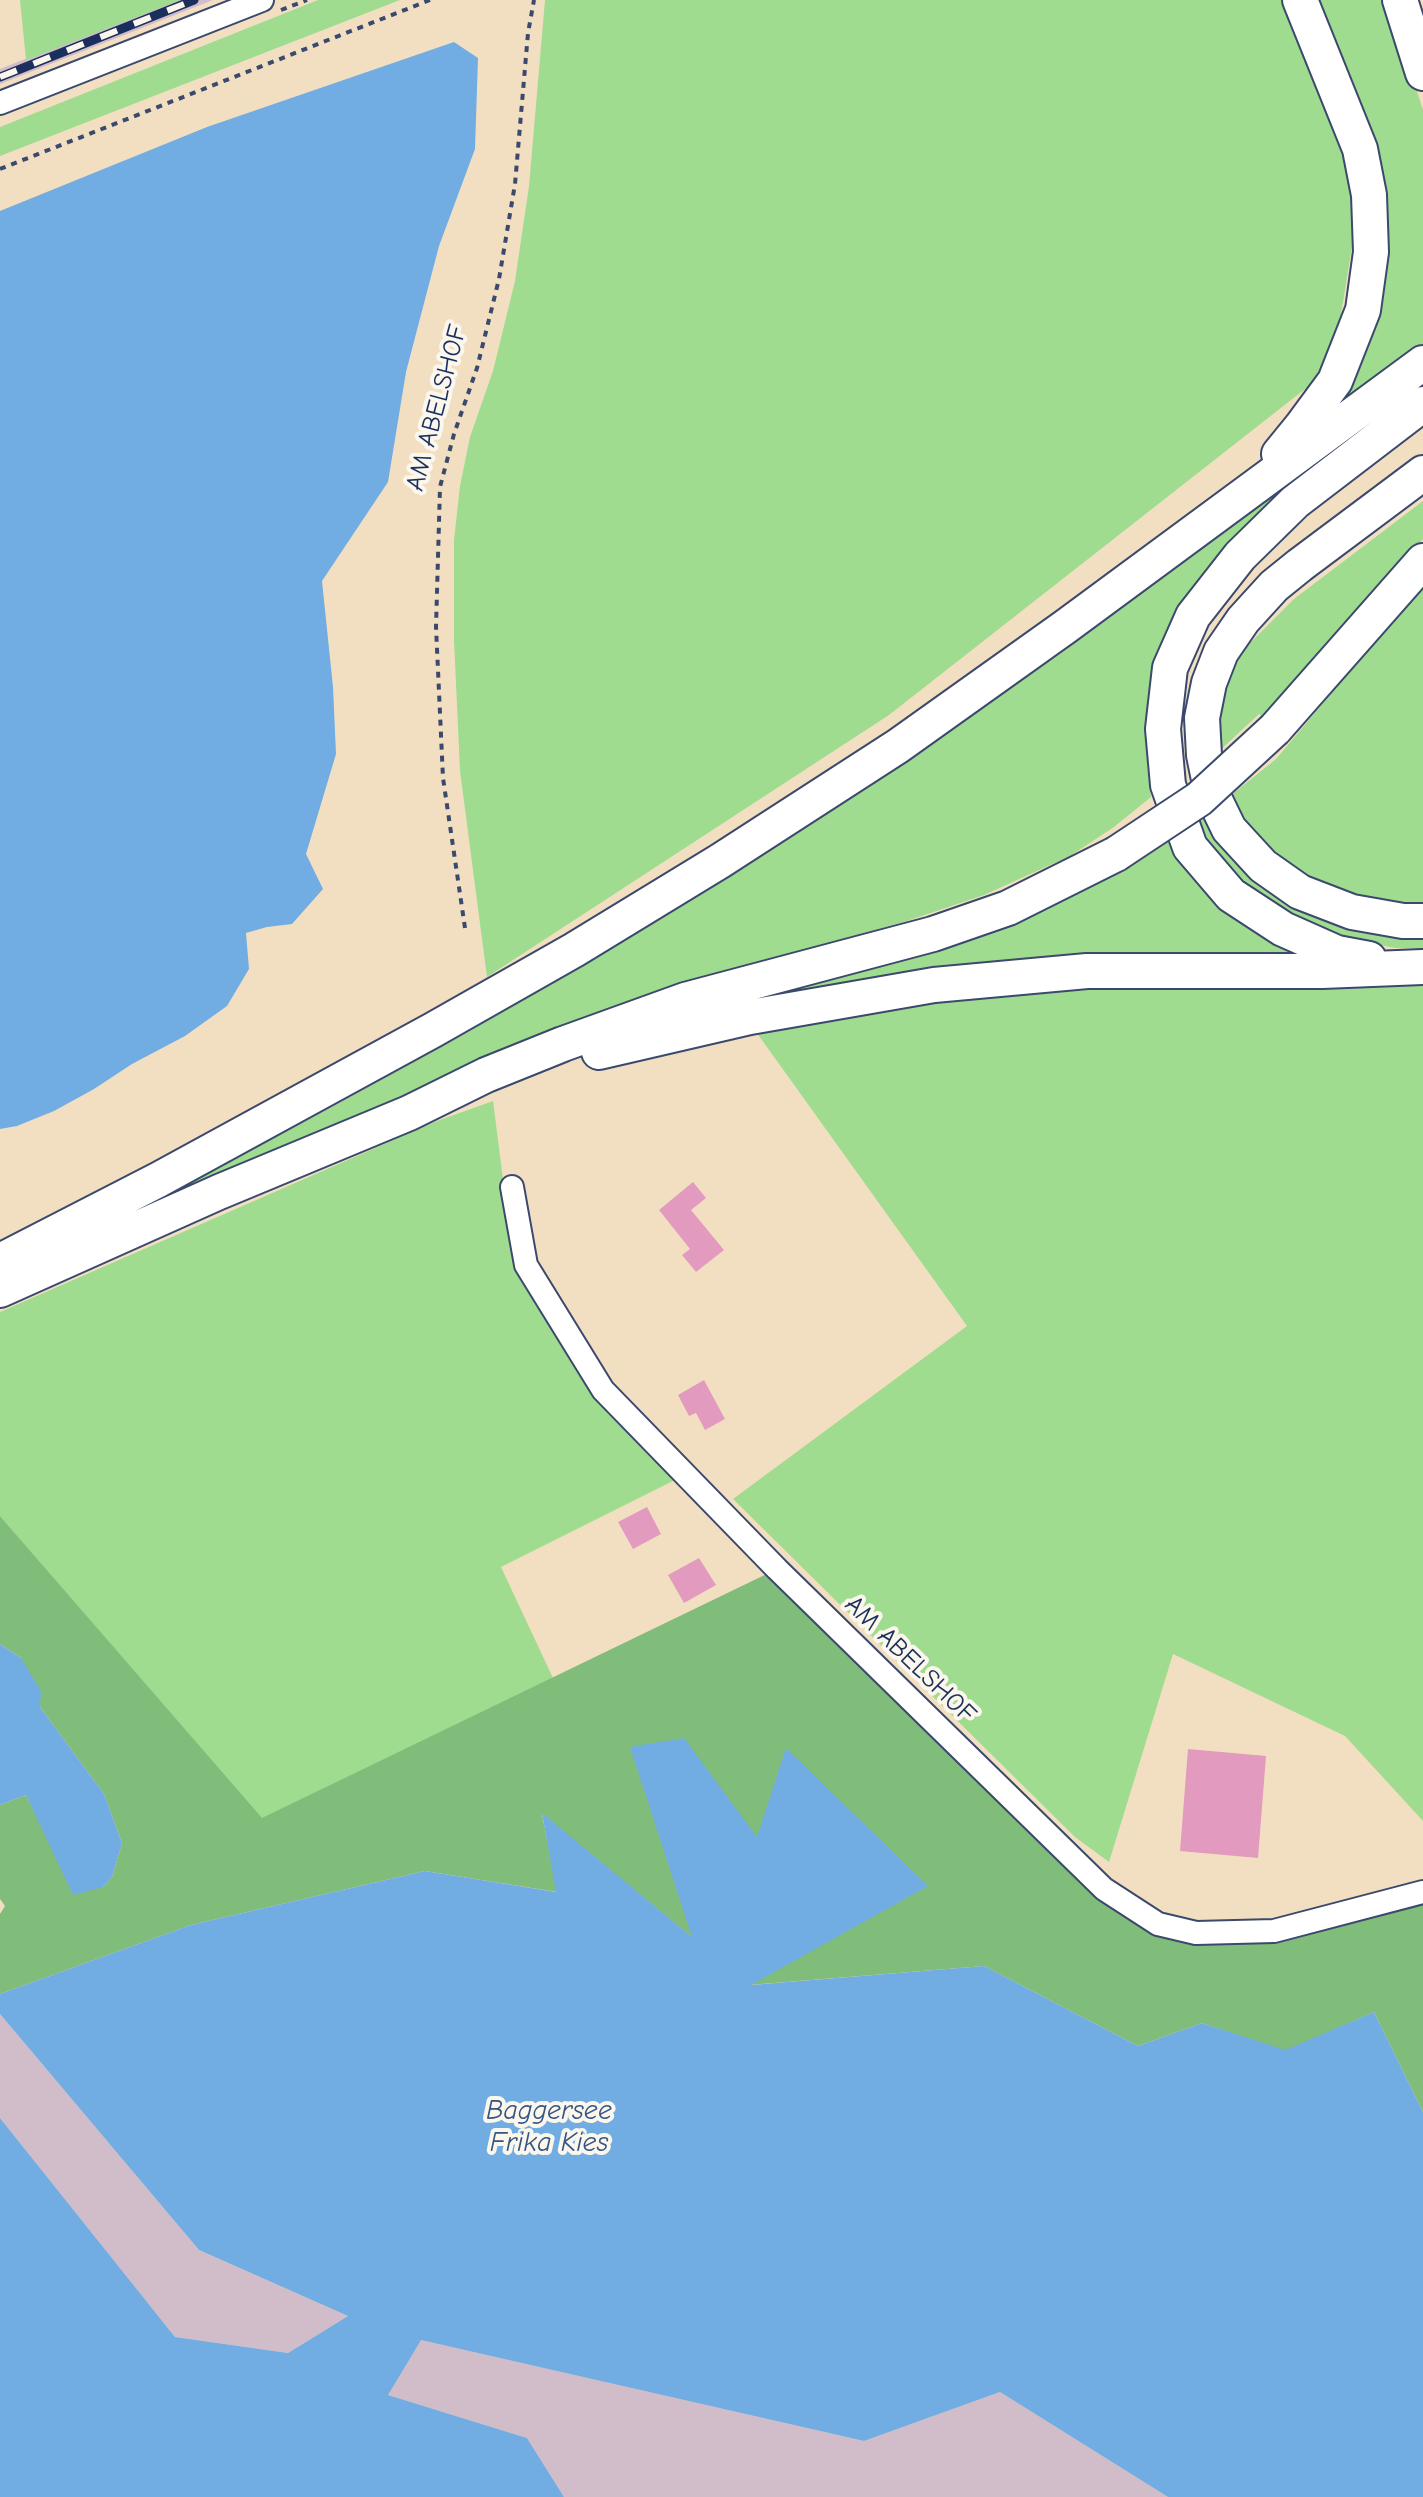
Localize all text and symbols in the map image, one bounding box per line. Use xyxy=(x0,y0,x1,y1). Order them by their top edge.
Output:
street label: AM ABELSHOF xyxy=(400,322,474,494)
street label: AM ABELSHOF xyxy=(838,1590,982,1730)
water label: Baggersee Frika Kies xyxy=(486,2094,612,2160)

